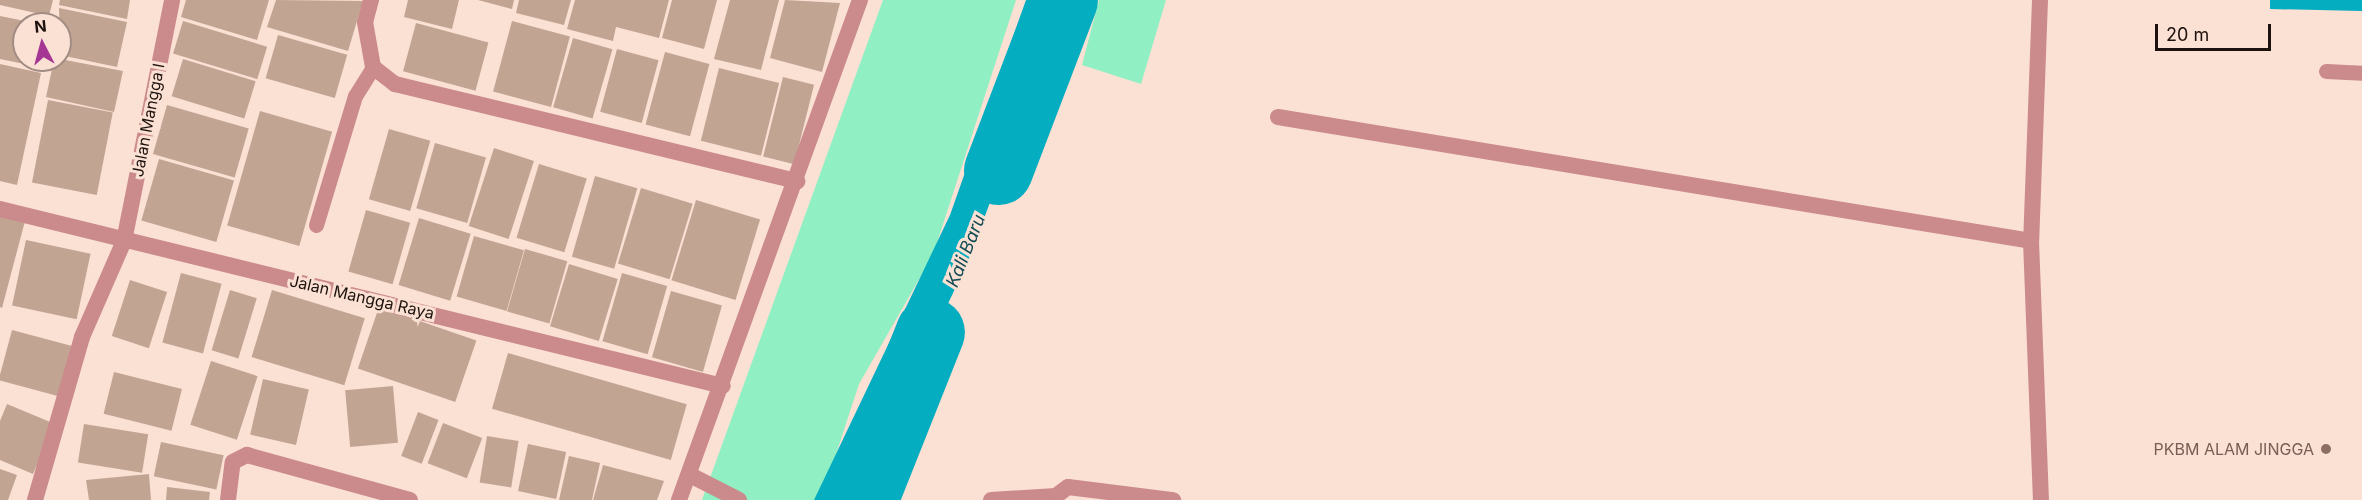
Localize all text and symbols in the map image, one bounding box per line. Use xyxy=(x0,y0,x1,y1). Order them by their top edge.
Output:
north arrow xyxy=(12,12,72,72)
scale bar xyxy=(2158,12,2274,50)
text: N xyxy=(33,16,47,37)
text: 20 m xyxy=(2166,24,2209,45)
street label: Jalan Mangga I xyxy=(128,62,168,178)
water label: Kali Baru xyxy=(942,211,990,291)
street label: Jalan Mangga Raya xyxy=(288,271,436,323)
place label: PKBM ALAM JINGGA xyxy=(2153,439,2314,459)
marker: PKBM ALAM JINGGA xyxy=(2319,442,2333,456)

